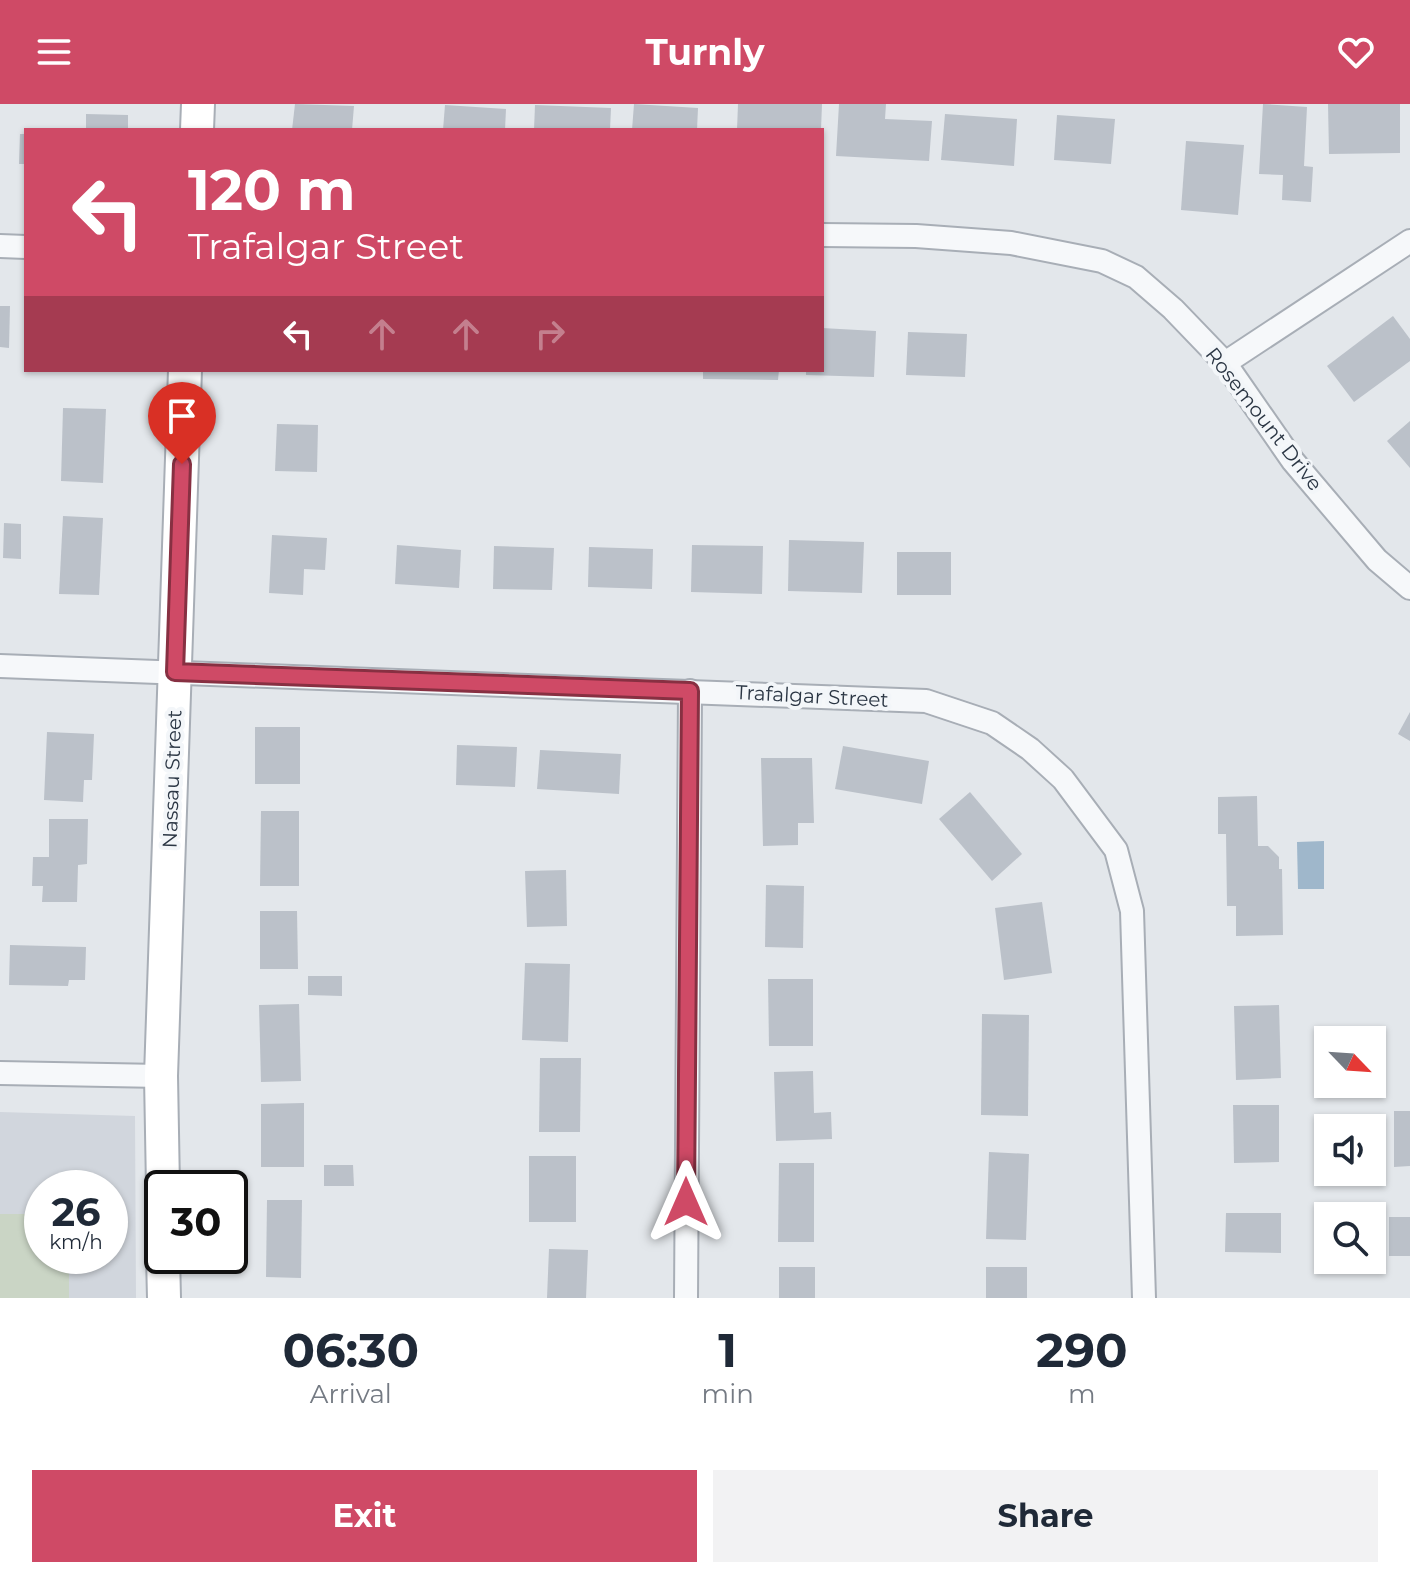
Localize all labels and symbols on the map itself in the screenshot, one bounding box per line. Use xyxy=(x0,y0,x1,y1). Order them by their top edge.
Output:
street label: Rosemount Drive xyxy=(1201,343,1327,495)
pin xyxy=(148,382,216,464)
street label: Trafalgar Street xyxy=(735,680,889,712)
street label: Nassau Street xyxy=(158,709,186,849)
north arrow xyxy=(1314,1026,1386,1098)
position arrow xyxy=(644,1160,728,1244)
speed limit sign: 30 xyxy=(144,1170,248,1274)

